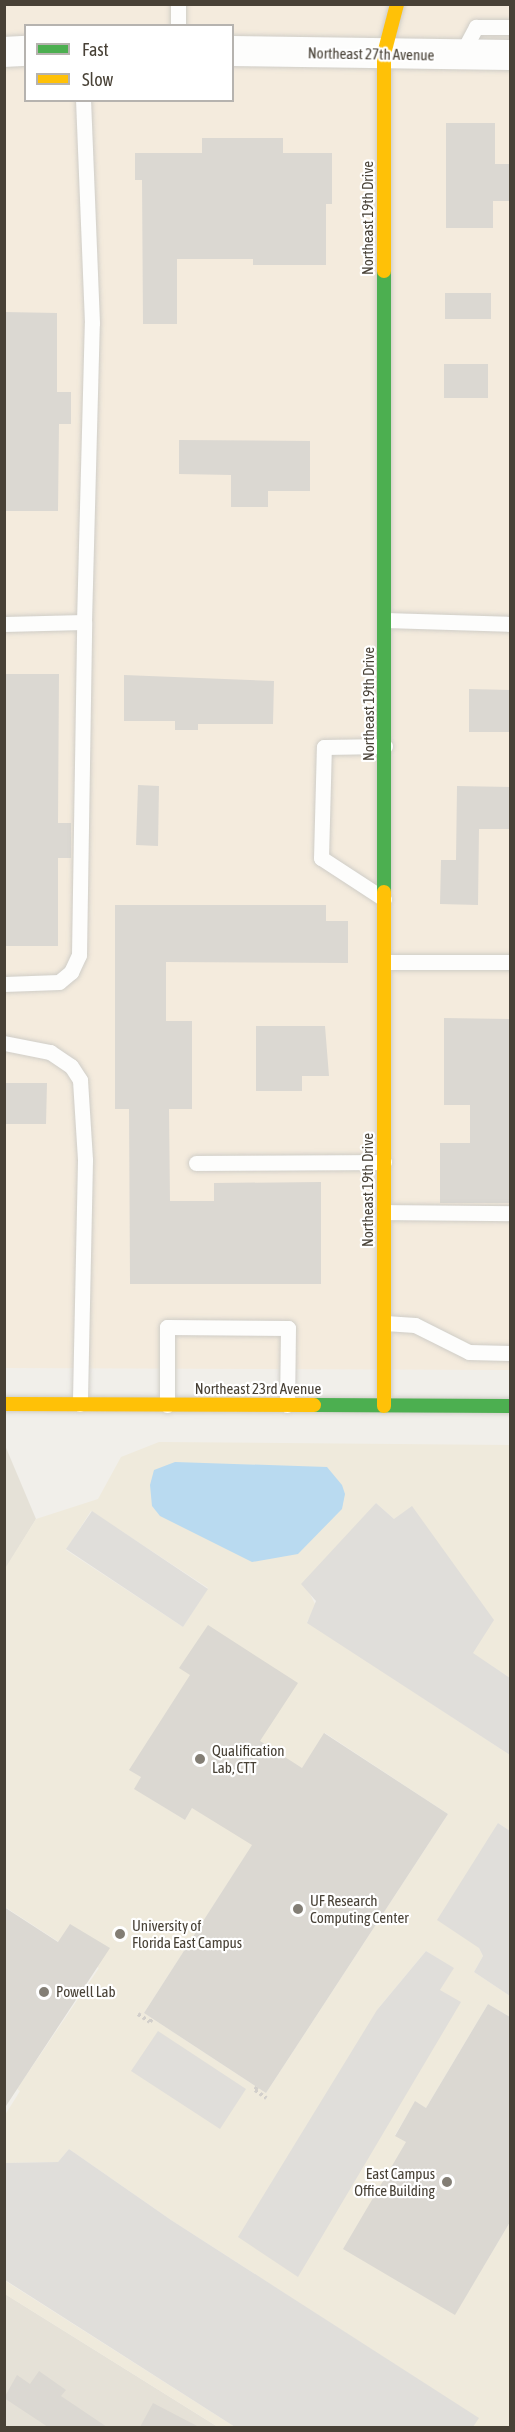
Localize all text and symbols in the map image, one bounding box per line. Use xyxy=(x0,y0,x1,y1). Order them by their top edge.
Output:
legend xyxy=(24,24,234,102)
text: Fast xyxy=(82,39,109,60)
street label: Northeast 27th Avenue xyxy=(308,44,434,64)
text: Slow xyxy=(82,69,113,90)
street label: Northeast 19th Drive xyxy=(359,161,377,275)
street label: Northeast 19th Drive xyxy=(360,647,378,761)
street label: Northeast 19th Drive xyxy=(359,1133,377,1247)
street label: Northeast 23rd Avenue xyxy=(195,1380,321,1398)
place label: Qualification Lab, CTT xyxy=(212,1741,285,1776)
marker: Qualification Lab, CTT xyxy=(193,1752,207,1766)
place label: UF Research Computing Center xyxy=(310,1891,409,1926)
marker: UF Research Computing Center xyxy=(291,1902,305,1916)
place label: University of Florida East Campus xyxy=(132,1916,242,1951)
marker: University of Florida East Campus xyxy=(113,1927,127,1941)
place label: Powell Lab xyxy=(56,1983,116,2001)
marker: Powell Lab xyxy=(37,1985,51,1999)
place label: East Campus Office Building xyxy=(354,2164,435,2199)
marker: East Campus Office Building xyxy=(440,2175,454,2189)

